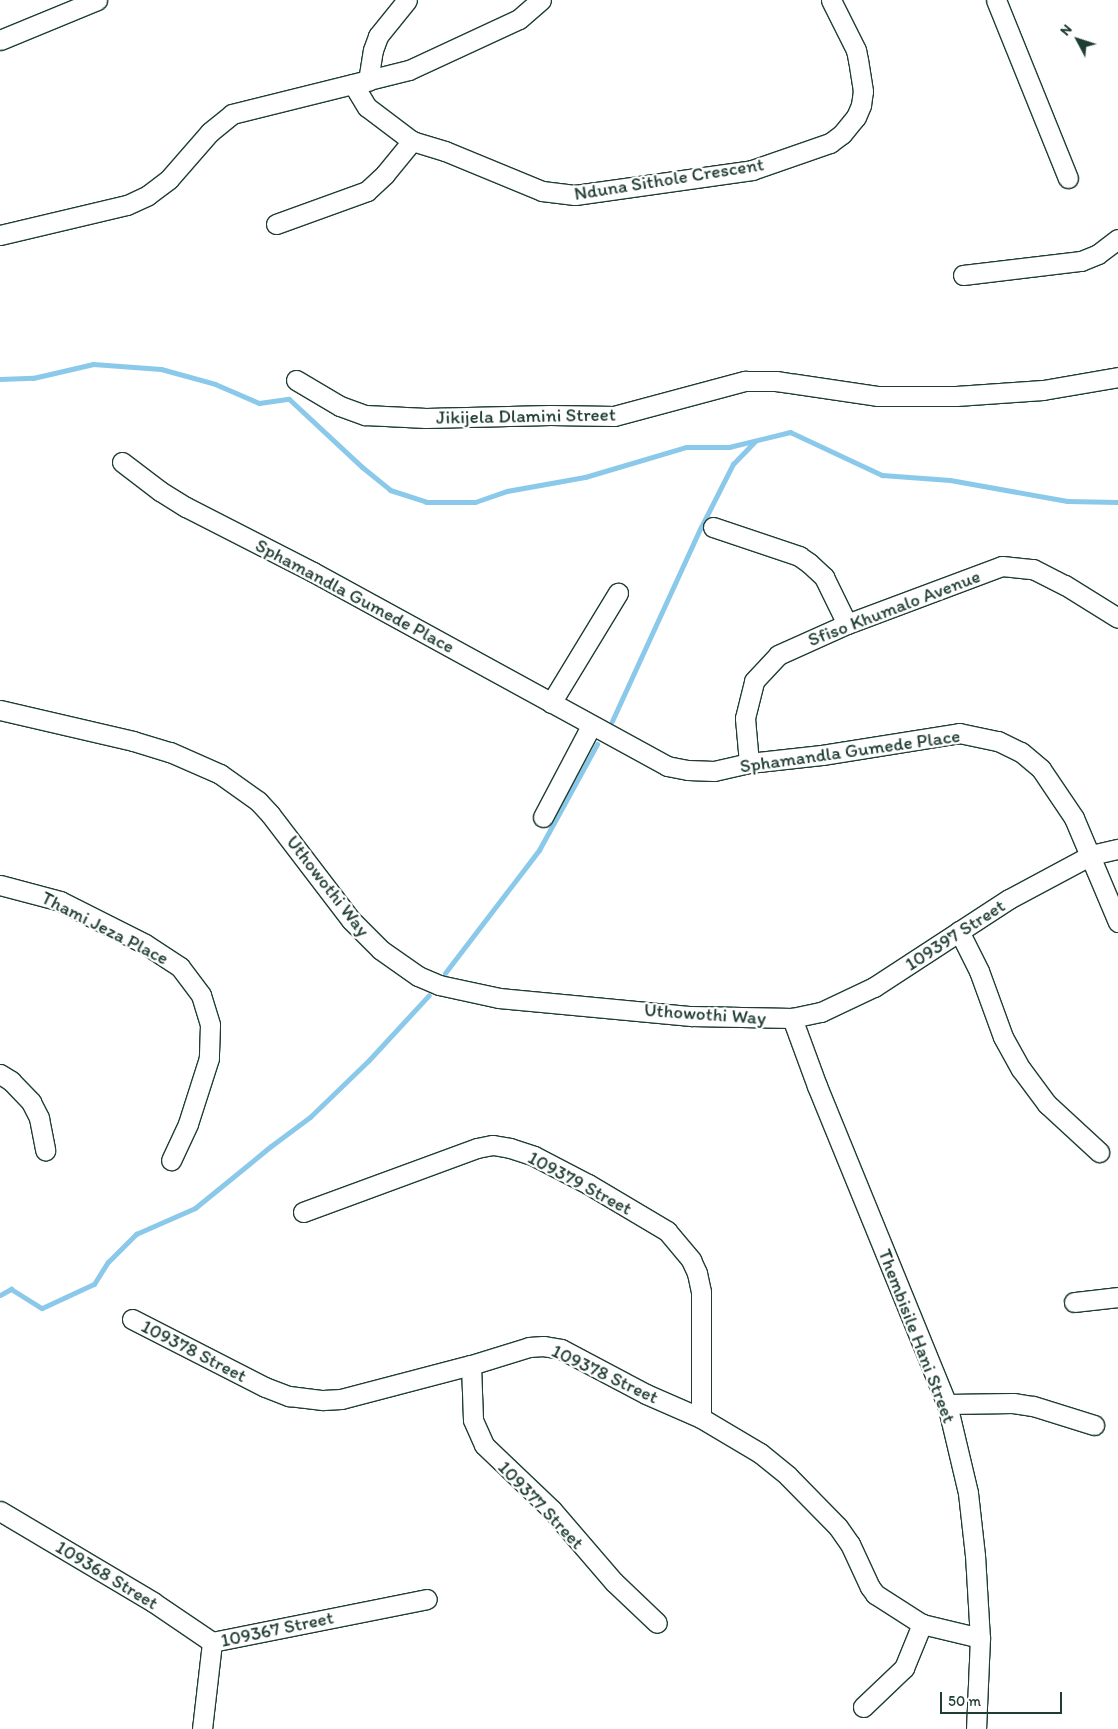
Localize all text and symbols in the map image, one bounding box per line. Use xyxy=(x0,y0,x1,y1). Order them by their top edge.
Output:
north arrow xyxy=(1053,15,1103,65)
text: N xyxy=(1057,21,1076,39)
street label: Nduna Sithole Crescent xyxy=(573,153,765,205)
street label: Jikijela Dlamini Street xyxy=(436,403,616,429)
street label: Sphamandla Gumede Place xyxy=(252,534,458,658)
street label: Sfiso Khumalo Avenue xyxy=(805,565,983,651)
street label: Sphamandla Gumede Place xyxy=(738,724,962,778)
street label: Uthowothi Way xyxy=(281,831,375,941)
street label: Thami Jeza Place xyxy=(38,886,172,970)
street label: 109397 Street xyxy=(901,894,1009,976)
street label: Uthowothi Way xyxy=(643,998,767,1030)
street label: 109379 Street xyxy=(524,1146,636,1220)
street label: Thembisile Hani Street xyxy=(873,1245,961,1427)
street label: 109378 Street xyxy=(138,1315,250,1387)
street label: 109378 Street xyxy=(548,1339,662,1409)
street label: 109377 Street xyxy=(493,1456,589,1554)
street label: 109368 Street xyxy=(52,1535,162,1615)
street label: 109367 Street xyxy=(218,1606,336,1652)
scale bar xyxy=(943,1682,1066,1714)
text: 50 m xyxy=(948,1692,981,1710)

